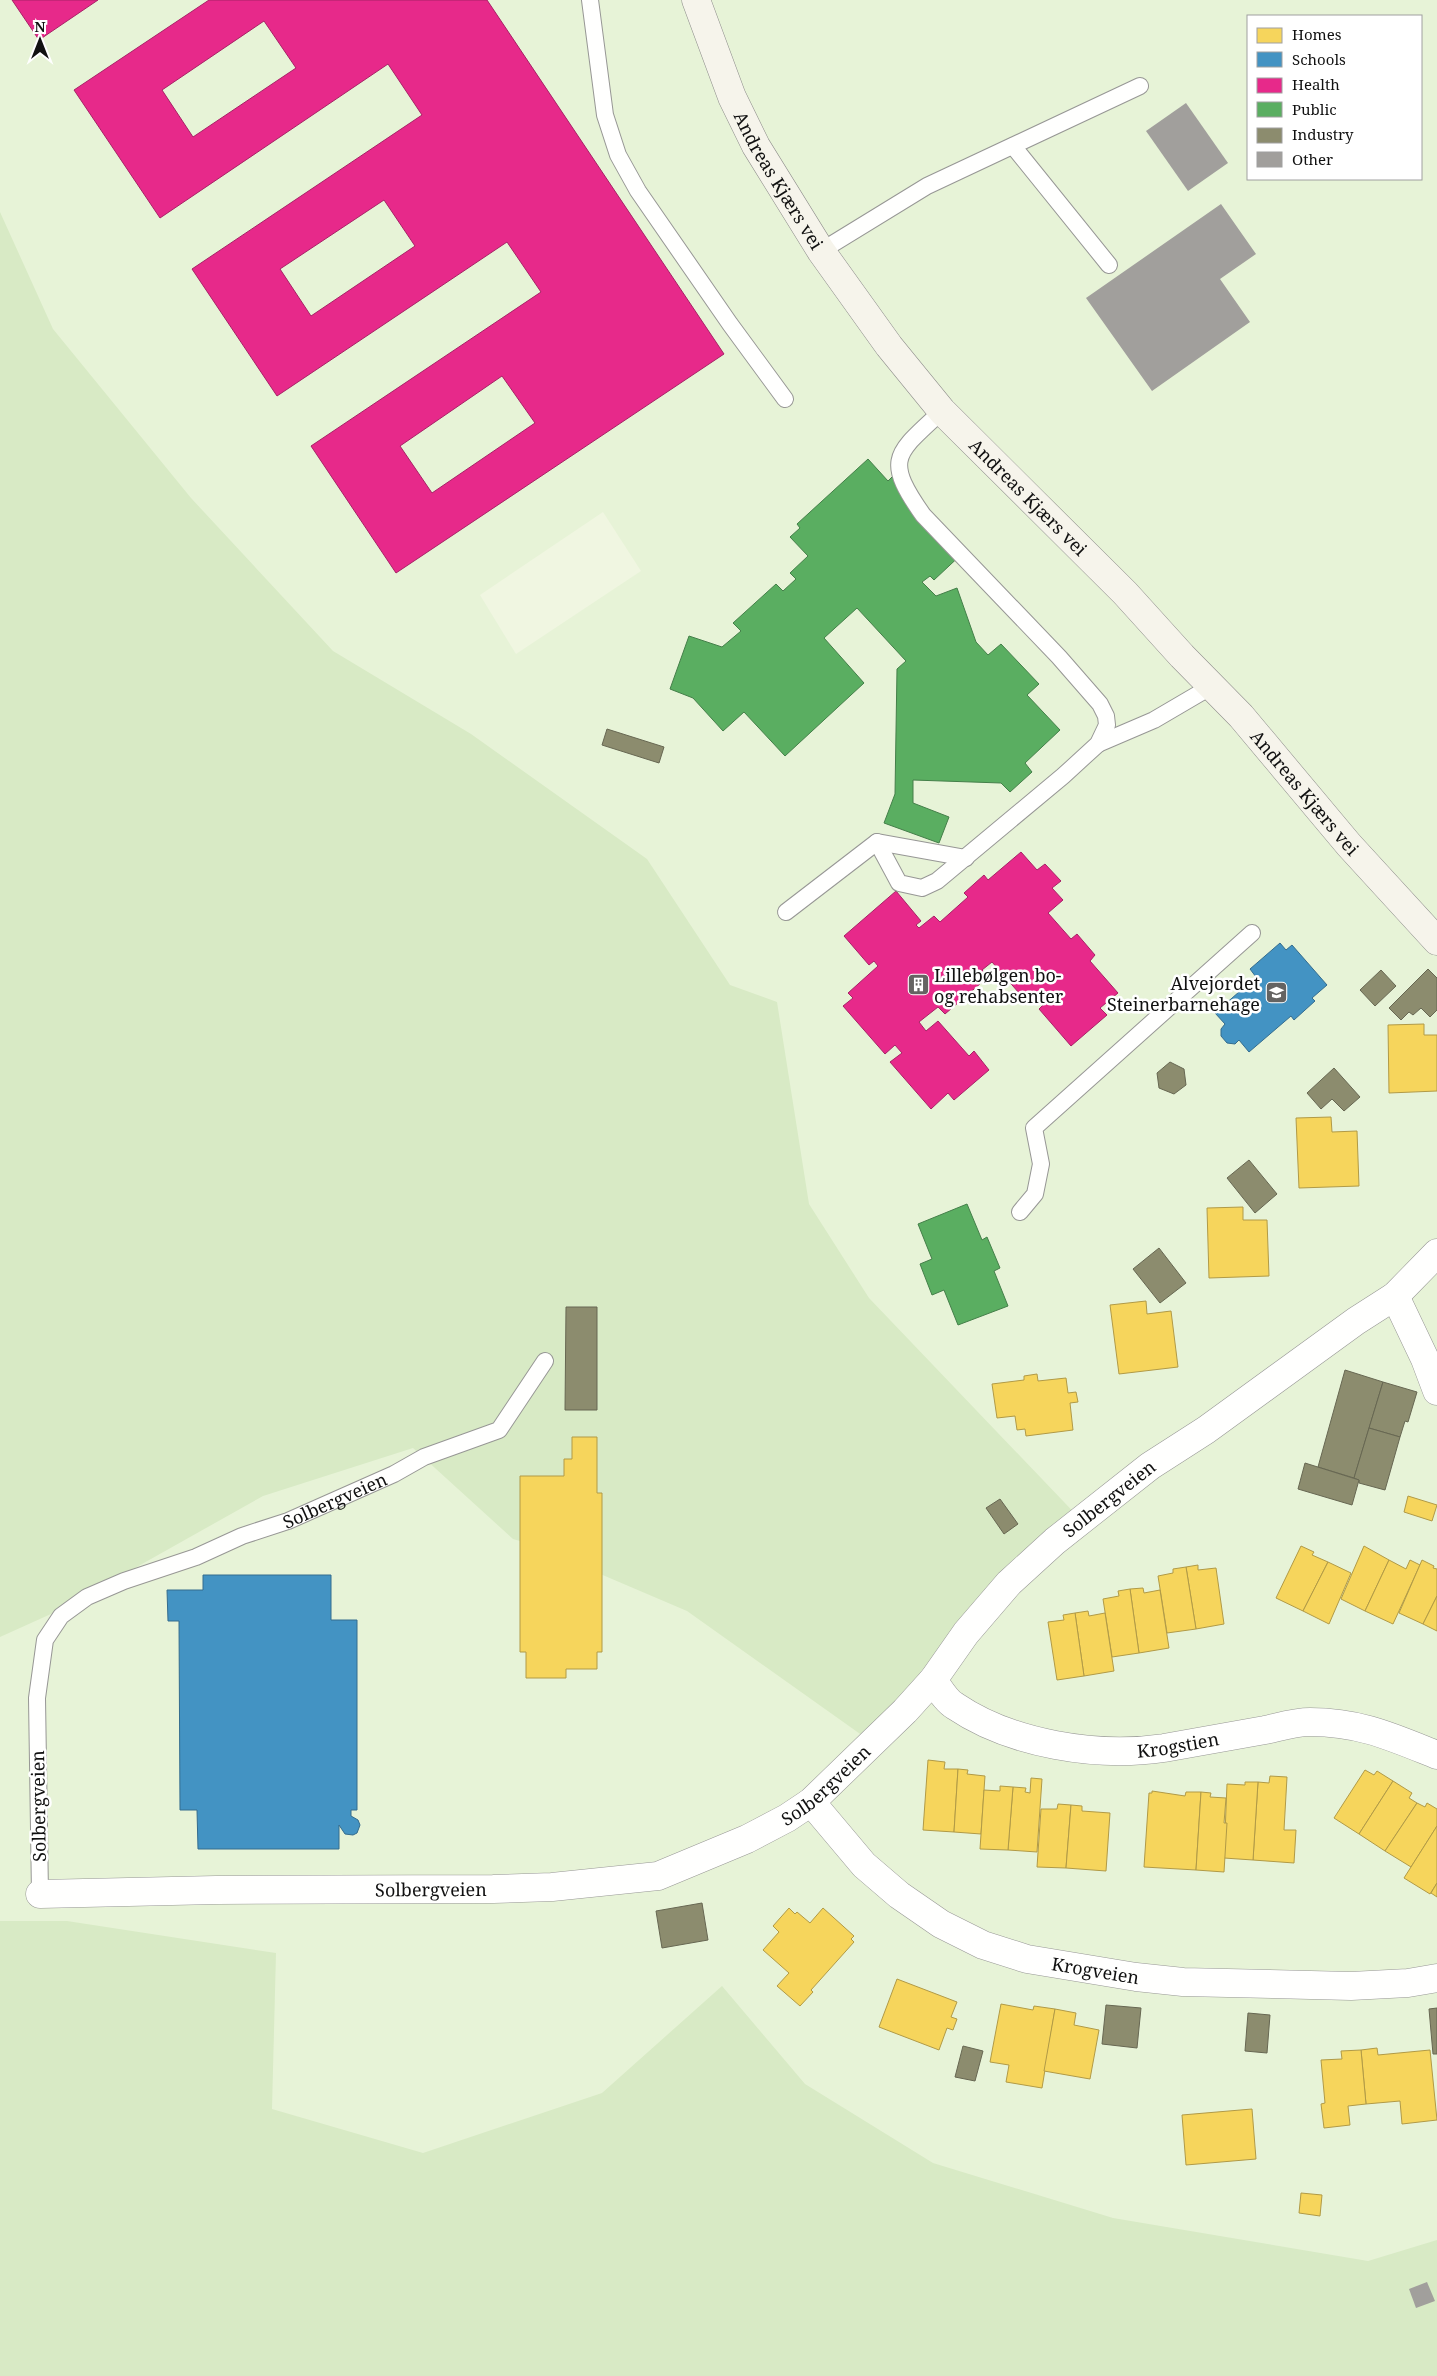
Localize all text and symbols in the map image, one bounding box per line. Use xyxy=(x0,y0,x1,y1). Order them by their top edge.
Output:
north arrow xyxy=(15,15,65,65)
legend xyxy=(1247,15,1422,180)
text: N xyxy=(34,17,46,36)
text: Homes xyxy=(1292,24,1342,44)
text: Schools xyxy=(1292,49,1346,69)
text: Health xyxy=(1292,74,1340,94)
text: Public xyxy=(1292,99,1337,119)
street label: Andreas Kjærs vei xyxy=(729,107,829,254)
text: Industry xyxy=(1292,124,1354,144)
text: Other xyxy=(1292,149,1333,169)
street label: Andreas Kjærs vei xyxy=(964,433,1093,561)
street label: Andreas Kjærs vei xyxy=(1245,725,1365,860)
place label: Lillebølgen bo- og rehabsenter xyxy=(934,963,1064,1008)
place label: Alvejordet Steinerbarnehage xyxy=(1107,971,1260,1016)
building icon: Lillebølgen bo- og rehabsenter xyxy=(906,973,930,997)
school or university icon: Alvejordet Steinerbarnehage xyxy=(1264,981,1288,1005)
street label: Solbergveien xyxy=(1058,1454,1160,1542)
street label: Solbergveien xyxy=(279,1466,391,1534)
street label: Krogstien xyxy=(1136,1726,1221,1763)
street label: Solbergveien xyxy=(777,1739,876,1831)
street label: Solbergveien xyxy=(25,1750,51,1862)
street label: Solbergveien xyxy=(375,1877,487,1901)
street label: Krogveien xyxy=(1050,1951,1141,1989)

